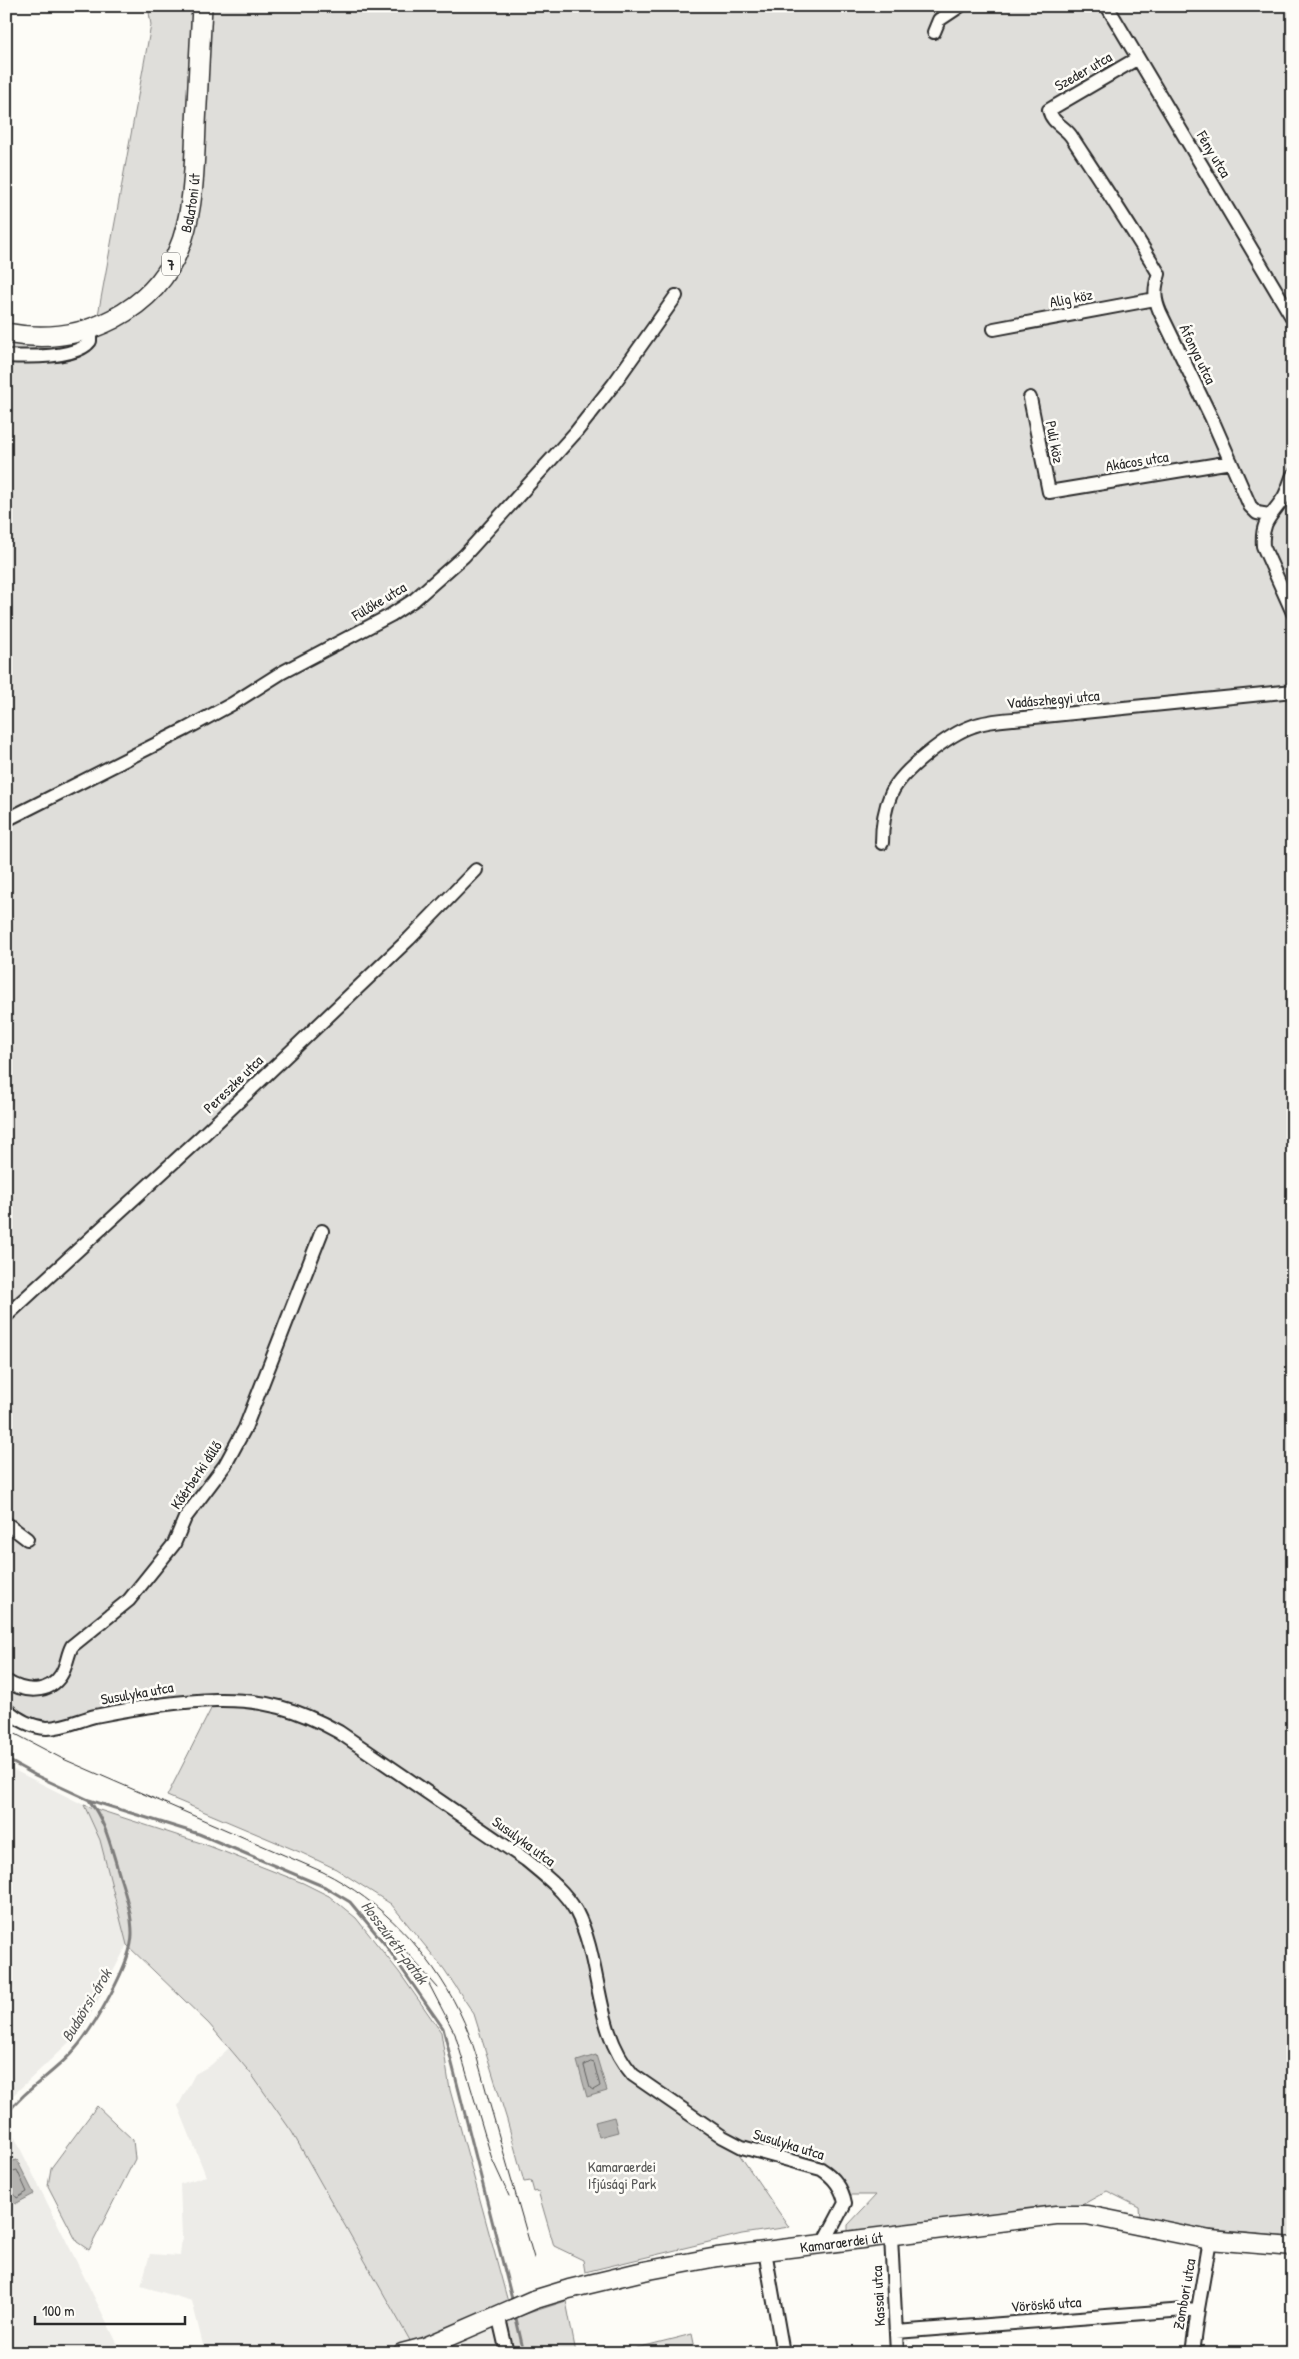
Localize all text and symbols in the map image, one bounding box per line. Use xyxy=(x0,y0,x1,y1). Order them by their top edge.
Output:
street label: Szeder utca xyxy=(1050,46,1116,96)
street label: Fény utca xyxy=(1191,126,1236,181)
street label: Balatoni út xyxy=(175,172,204,235)
road number: 7 xyxy=(162,252,180,276)
street label: Alig köz xyxy=(1048,283,1095,312)
street label: Áfonya utca xyxy=(1175,321,1222,387)
street label: Puli köz xyxy=(1041,419,1069,466)
street label: Akácos utca xyxy=(1104,446,1170,476)
street label: Fülőke utca xyxy=(347,576,410,626)
street label: Vadászhegyi utca xyxy=(1006,684,1100,714)
street label: Pereszke utca xyxy=(199,1050,268,1118)
street label: Kőérberki dűlő xyxy=(165,1437,227,1513)
street label: Susulyka utca xyxy=(99,1676,175,1710)
street label: Susulyka utca xyxy=(488,1811,560,1871)
water label: Hosszúréti-patak xyxy=(356,1896,434,1989)
water label: Budaörsi-árok xyxy=(56,1963,117,2046)
street label: Susulyka utca xyxy=(751,2123,827,2165)
park label: Kamaraerdei Ifjúsági Park xyxy=(588,2156,656,2194)
street label: Kamaraerdei út xyxy=(799,2226,885,2257)
street label: Zombori utca xyxy=(1167,2257,1201,2331)
street label: Kassai utca xyxy=(866,2265,890,2327)
street label: Vöröskő utca xyxy=(1010,2291,1082,2317)
scale bar xyxy=(35,2294,185,2326)
text: 100 m xyxy=(42,2300,75,2321)

